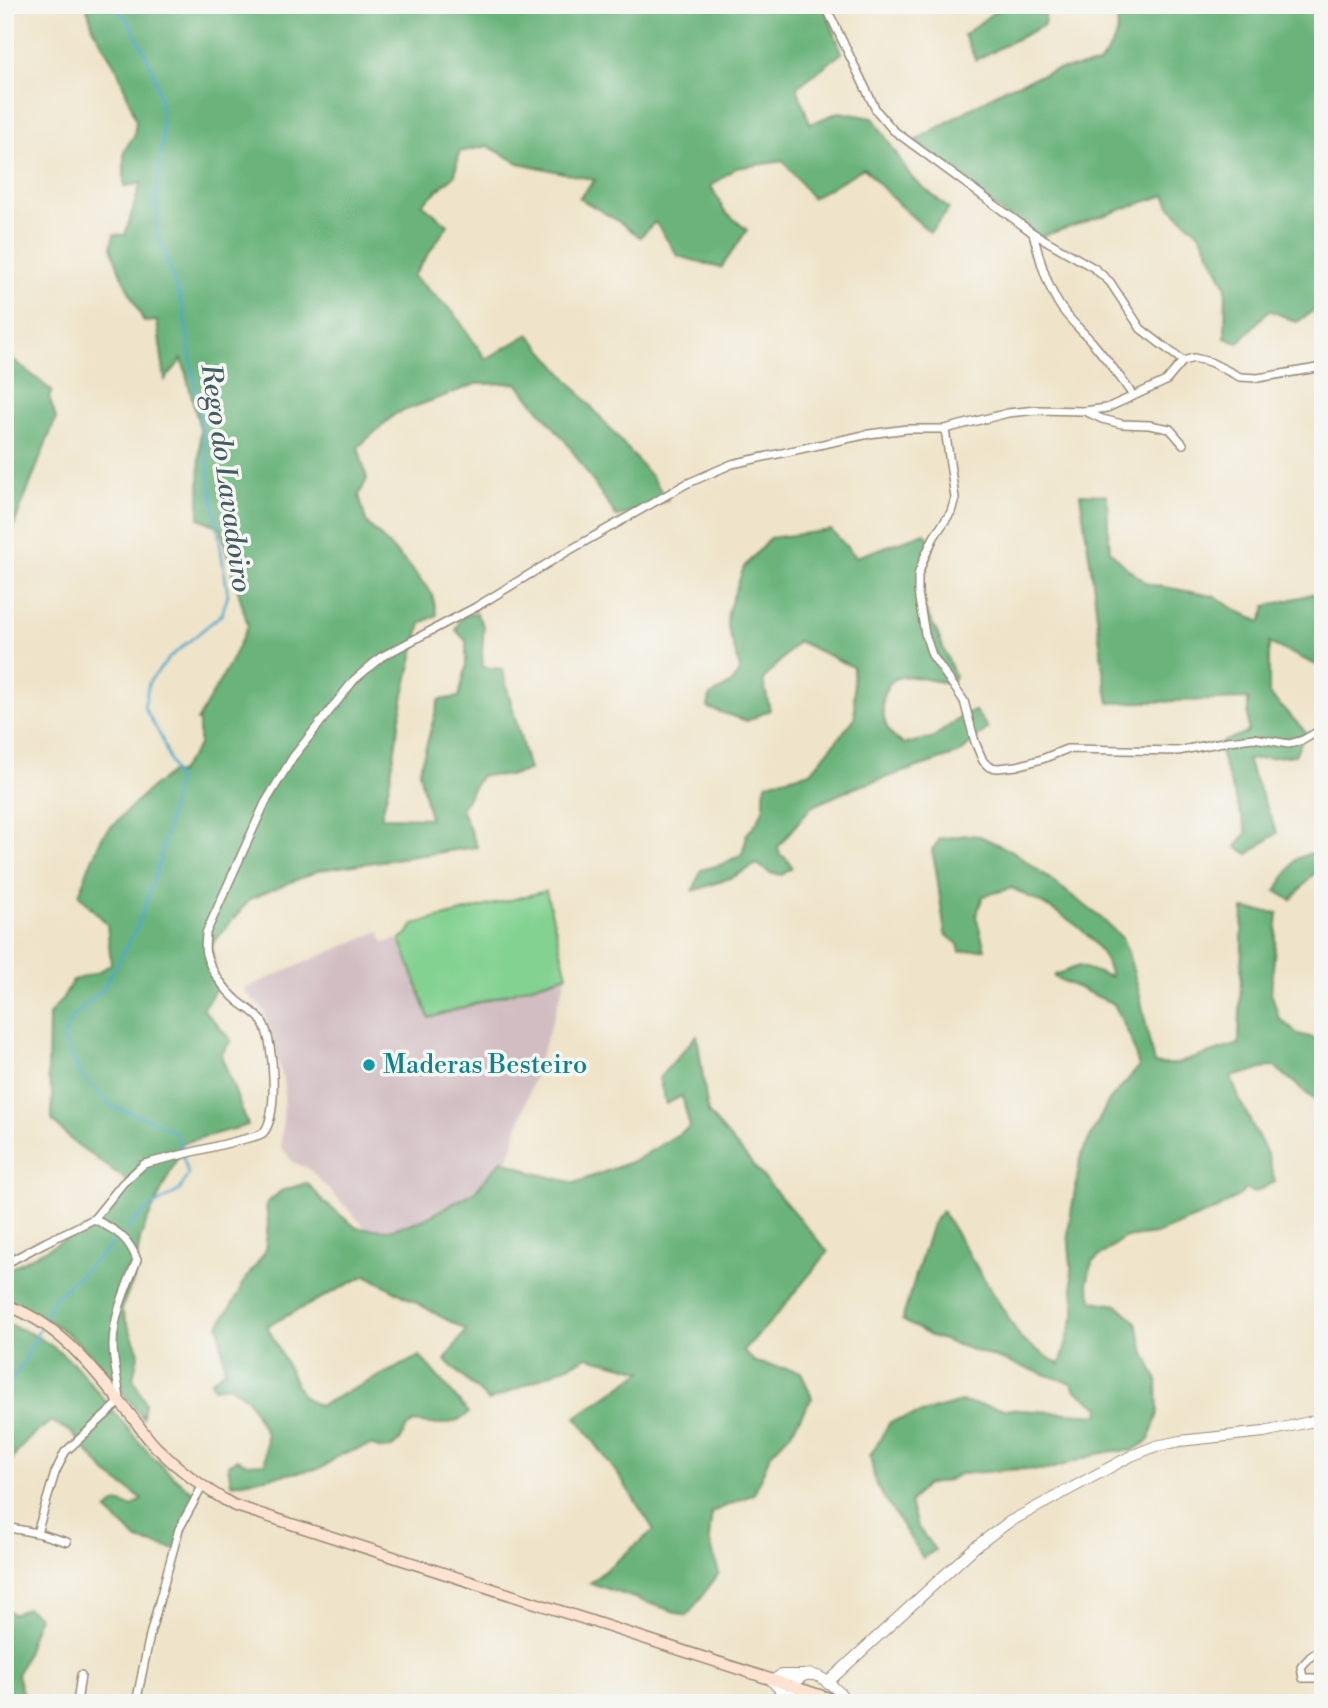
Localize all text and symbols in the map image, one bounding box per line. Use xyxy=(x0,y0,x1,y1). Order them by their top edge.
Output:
water label: Rego do Lavadoiro xyxy=(193,361,259,594)
place label: Maderas Besteiro xyxy=(383,1049,587,1081)
marker: Maderas Besteiro xyxy=(361,1057,377,1073)

